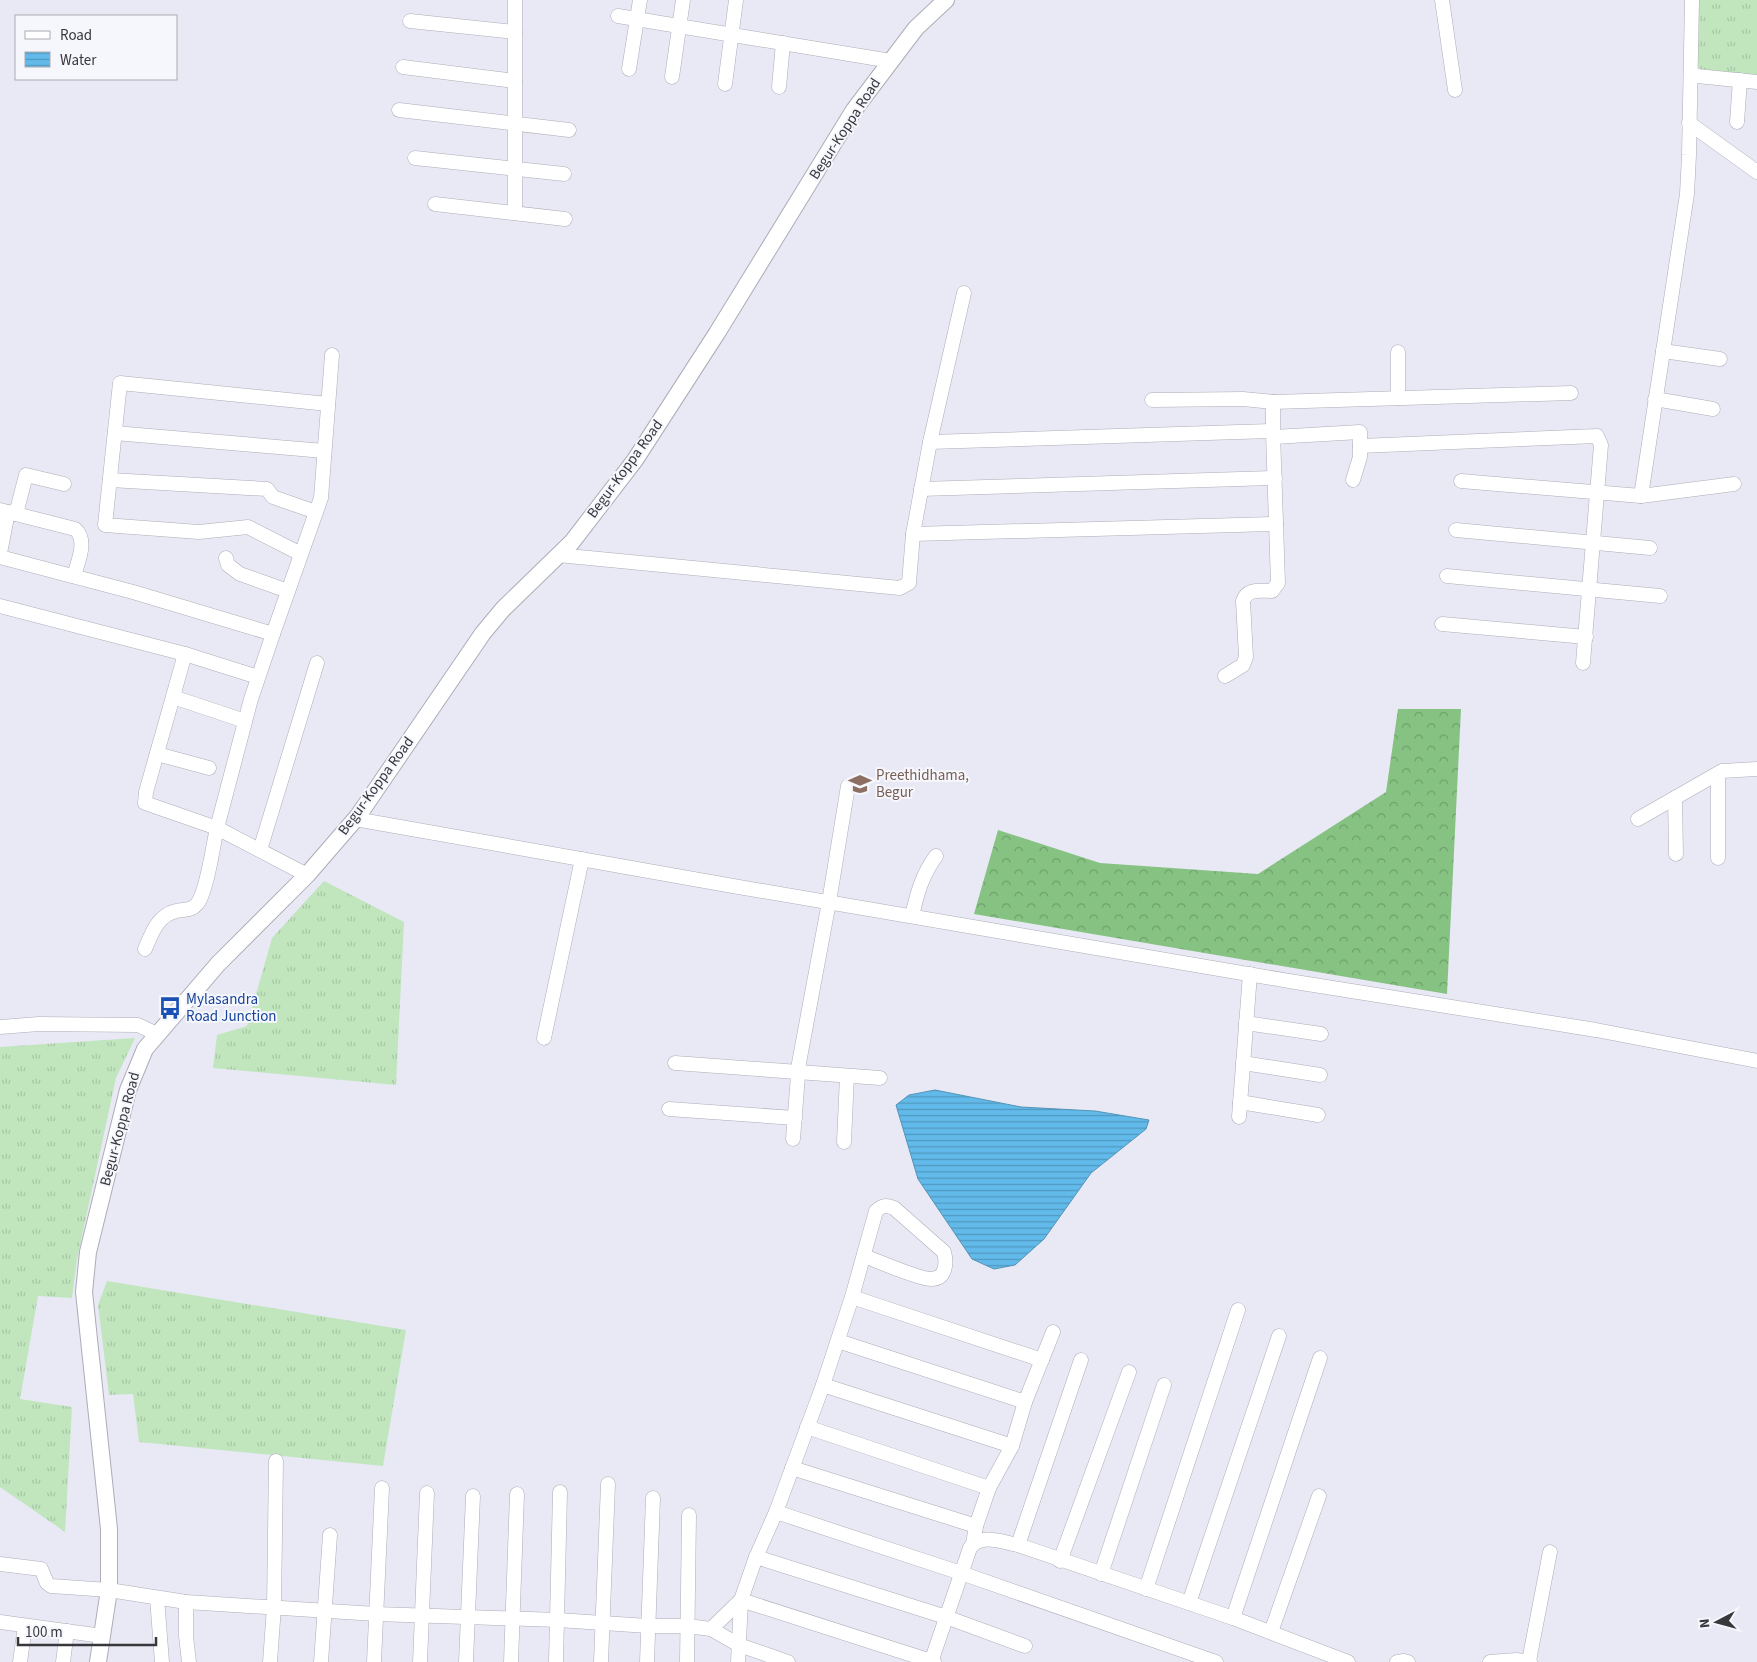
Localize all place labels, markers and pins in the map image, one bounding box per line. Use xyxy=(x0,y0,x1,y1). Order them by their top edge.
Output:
place label: Preethidhama, Begur xyxy=(876,765,969,803)
school or university icon: Preethidhama, Begur xyxy=(847,771,873,797)
place label: Mylasandra Road Junction xyxy=(186,989,277,1027)
bus stop icon: Mylasandra Road Junction xyxy=(157,995,183,1021)

